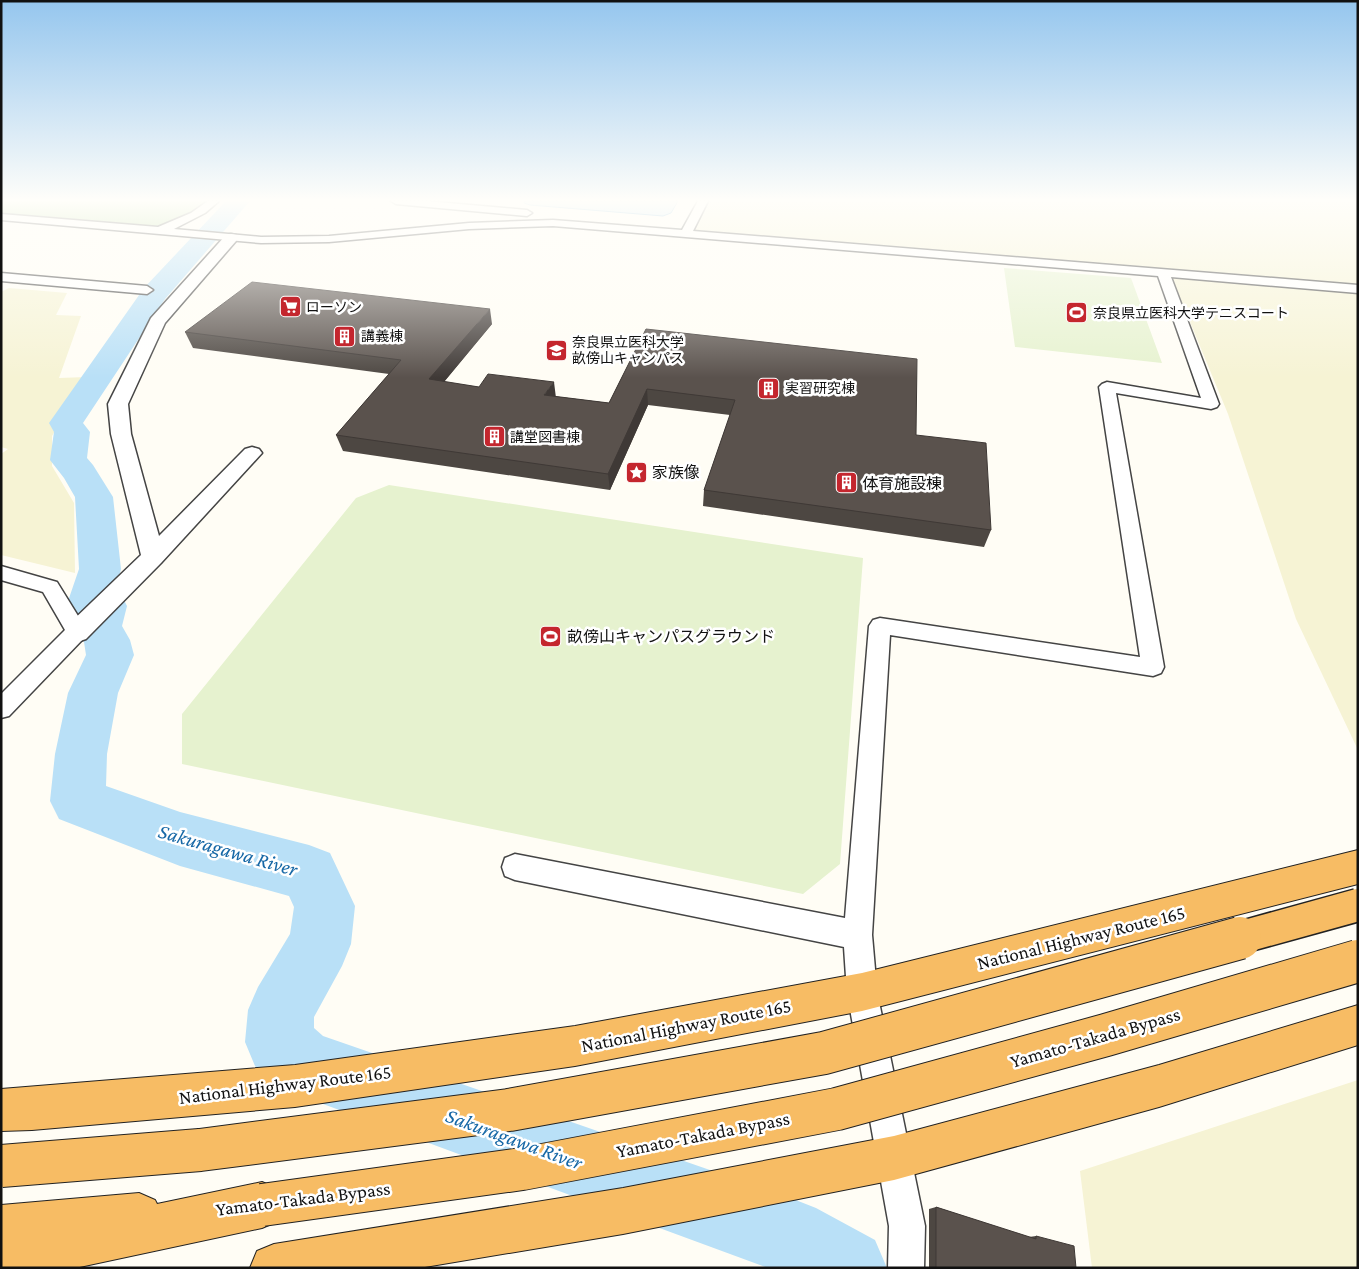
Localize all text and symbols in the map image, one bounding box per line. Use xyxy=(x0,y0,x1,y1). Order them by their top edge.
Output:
supermarket icon: ローソン xyxy=(278,295,302,319)
place label: ローソン xyxy=(306,299,362,315)
sports icon: 奈良県立医科大学テニスコート xyxy=(1065,301,1089,325)
place label: 奈良県立医科大学テニスコート xyxy=(1093,305,1289,321)
building icon: 講義棟 xyxy=(333,324,357,348)
place label: 講義棟 xyxy=(361,328,403,344)
place label: 奈良県立医科大学 畝傍山キャンパス xyxy=(572,334,684,366)
school or university icon: 奈良県立医科大学 畝傍山キャンパス xyxy=(544,338,568,362)
building icon: 実習研究棟 xyxy=(757,376,781,400)
place label: 実習研究棟 xyxy=(785,380,855,396)
building icon: 講堂図書棟 xyxy=(482,425,506,449)
place label: 講堂図書棟 xyxy=(510,429,580,445)
place icon: 家族像 xyxy=(624,460,648,484)
place label: 家族像 xyxy=(652,464,700,481)
building icon: 体育施設棟 xyxy=(834,471,858,495)
place label: 体育施設棟 xyxy=(862,475,942,492)
sports icon: 畝傍山キャンパスグラウンド xyxy=(539,624,563,648)
place label: 畝傍山キャンパスグラウンド xyxy=(567,628,775,645)
water label: Sakuragawa River xyxy=(156,819,301,882)
street label: National Highway Route 165 xyxy=(975,901,1187,974)
street label: National Highway Route 165 xyxy=(579,995,793,1056)
street label: Yamato-Takada Bypass xyxy=(1008,1003,1182,1072)
street label: National Highway Route 165 xyxy=(178,1061,392,1108)
water label: Sakuragawa River xyxy=(442,1103,586,1175)
street label: Yamato-Takada Bypass xyxy=(615,1107,791,1162)
street label: Yamato-Takada Bypass xyxy=(215,1177,392,1220)

